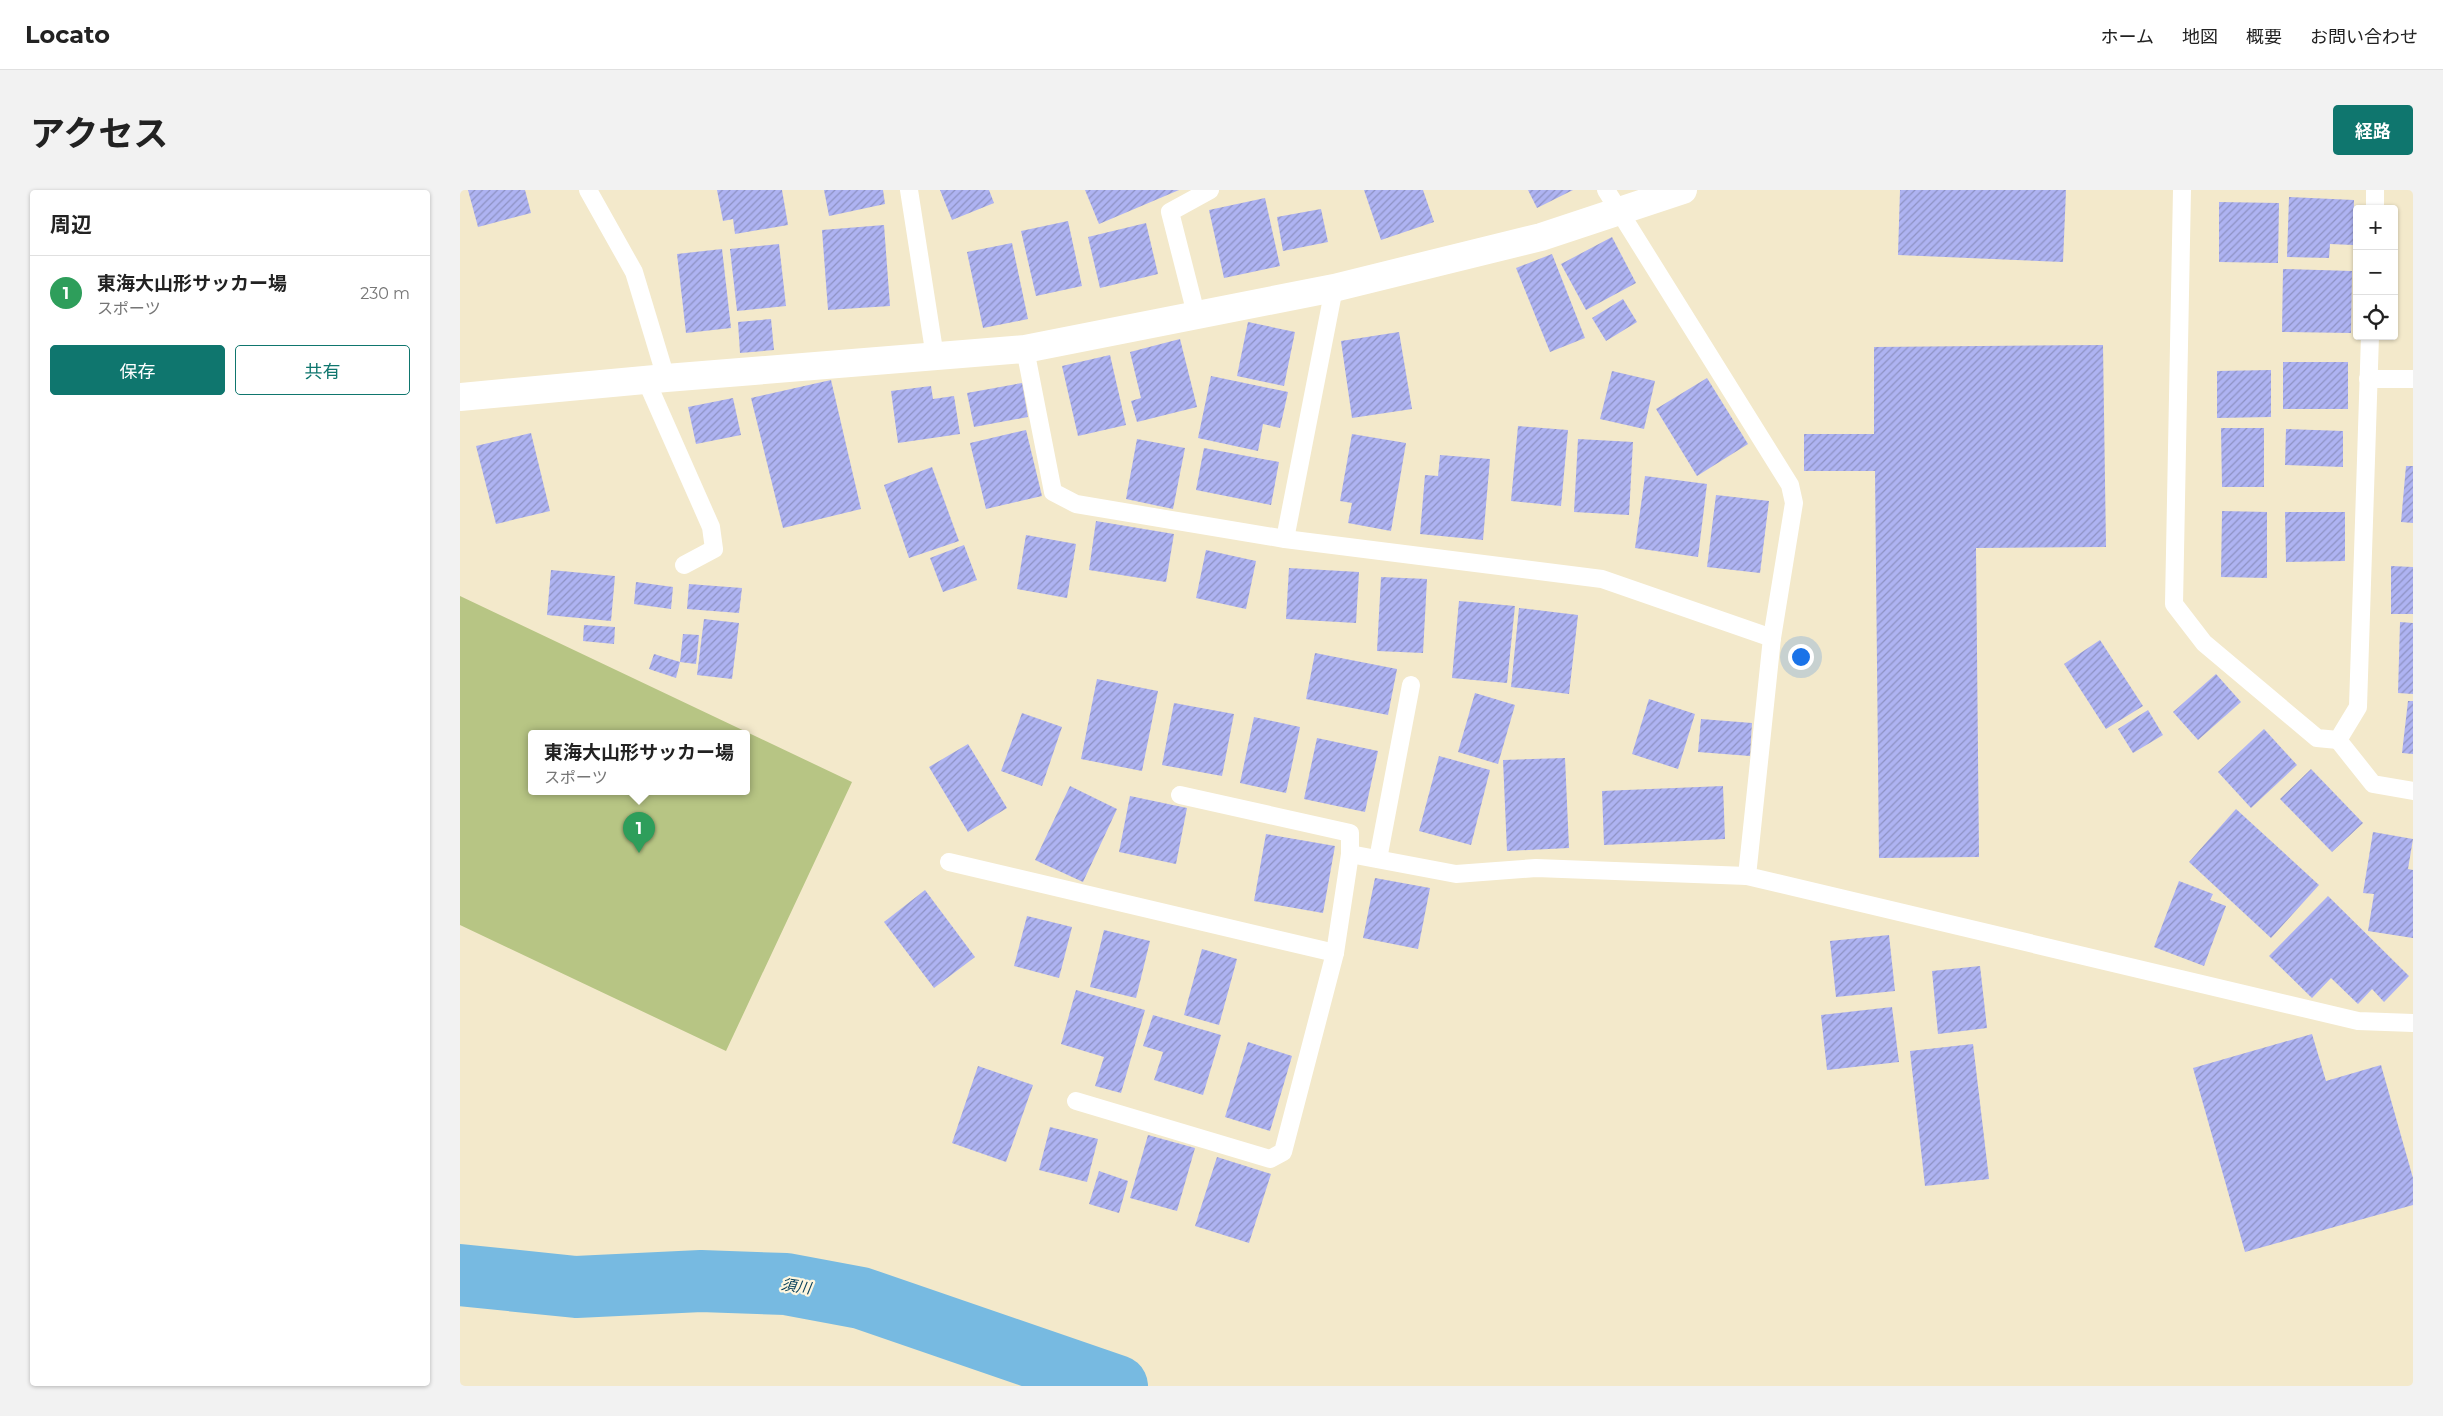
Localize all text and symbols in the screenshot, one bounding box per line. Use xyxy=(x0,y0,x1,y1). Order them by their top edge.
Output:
text: Locato xyxy=(25,20,110,49)
text: ホーム xyxy=(2101,26,2154,48)
text: 地図 xyxy=(2182,26,2218,48)
text: 概要 xyxy=(2246,26,2282,48)
text: お問い合わせ xyxy=(2310,26,2418,48)
button: 経路 xyxy=(2333,105,2413,155)
text: アクセス xyxy=(30,112,168,155)
map controls xyxy=(2353,205,2398,340)
button: + xyxy=(2353,205,2398,250)
text: 周辺 xyxy=(50,212,92,237)
button: − xyxy=(2353,250,2398,295)
text: 東海大山形サッカー場 xyxy=(97,272,287,295)
text: 1 xyxy=(63,284,69,303)
text: 230 m xyxy=(360,284,410,303)
button: locate xyxy=(2353,295,2398,340)
text: スポーツ xyxy=(97,299,161,318)
button: 保存 xyxy=(50,345,225,395)
button: 共有 xyxy=(235,345,410,395)
your location xyxy=(1788,644,1814,670)
popup xyxy=(528,730,750,795)
text: 東海大山形サッカー場 xyxy=(544,741,734,764)
text: スポーツ xyxy=(544,768,608,787)
pin: 1 xyxy=(623,812,655,853)
water label: 須川 xyxy=(780,1275,814,1298)

